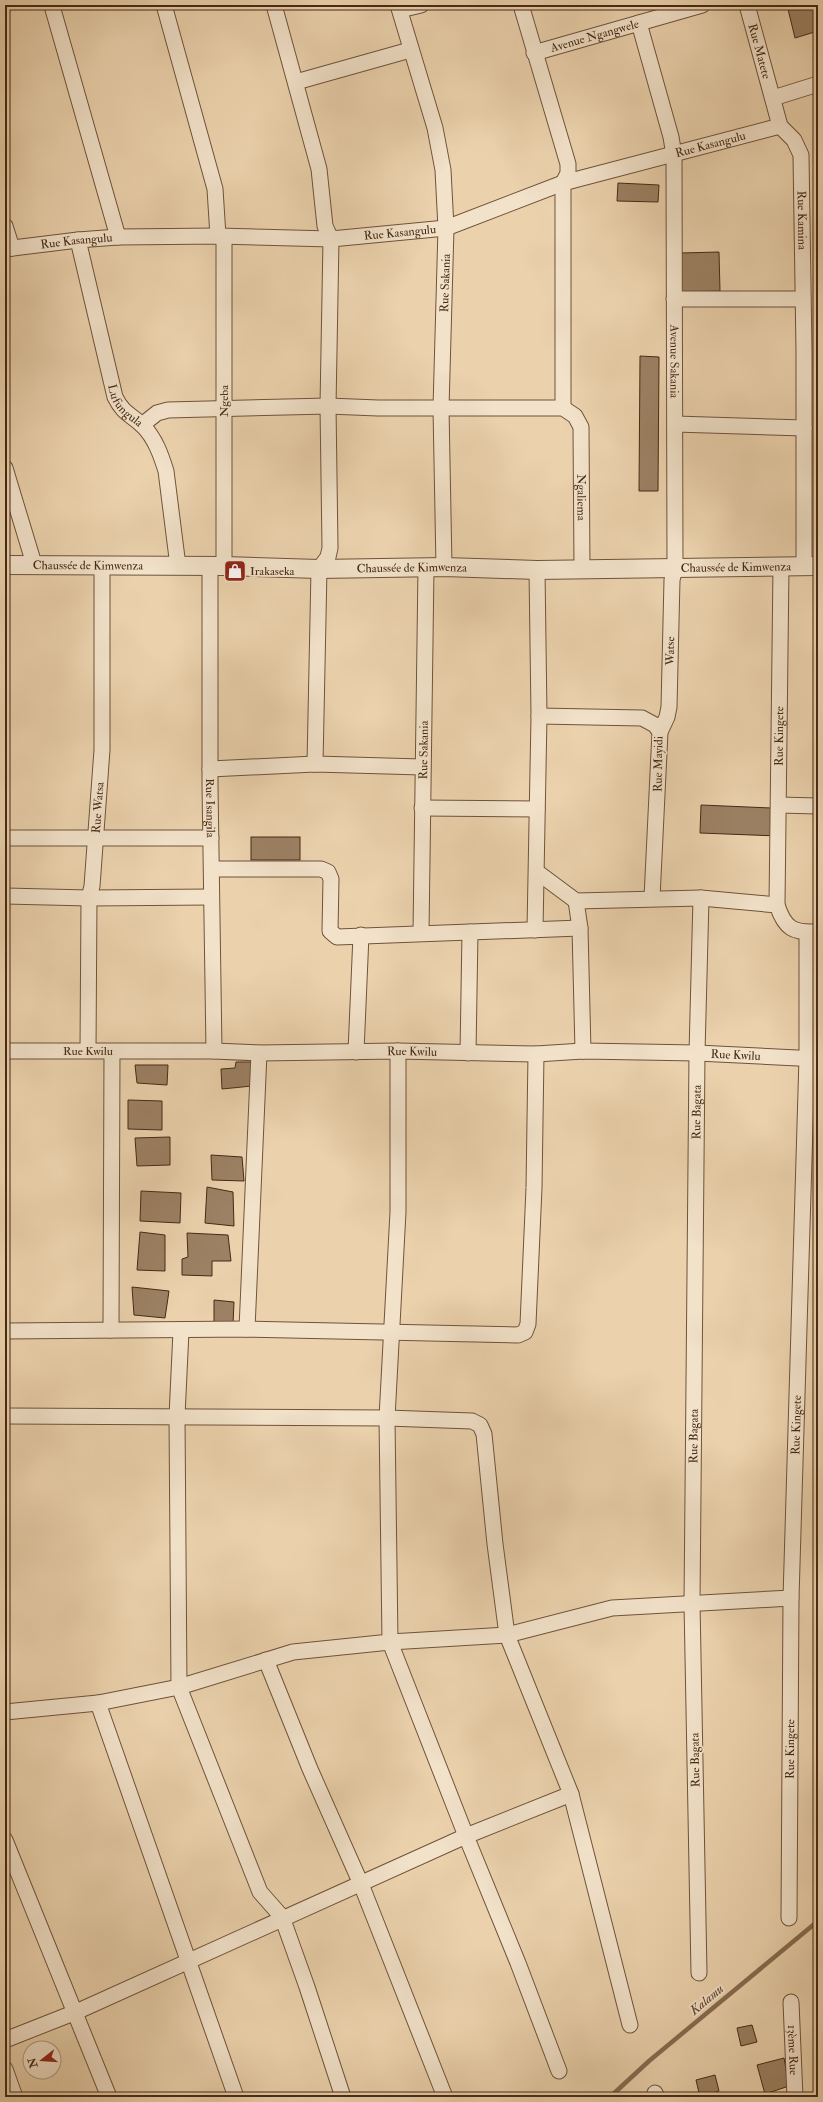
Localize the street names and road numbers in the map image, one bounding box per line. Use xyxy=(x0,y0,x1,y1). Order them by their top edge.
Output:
street label: Avenue Ngangwele xyxy=(548,16,641,56)
street label: Rue Matete xyxy=(744,22,774,81)
street label: Rue Kasangulu xyxy=(674,128,747,161)
street label: Rue Kamina xyxy=(794,191,809,251)
street label: Rue Kasangulu xyxy=(363,222,437,244)
street label: Rue Kasangulu xyxy=(40,230,113,253)
street label: Rue Sakania xyxy=(437,252,454,313)
street label: Avenue Sakania xyxy=(666,323,682,399)
street label: Lufungula xyxy=(104,383,147,431)
street label: Ngeba xyxy=(217,384,232,417)
street label: Ngaliema xyxy=(573,474,589,522)
street label: Chaussée de Kimwenza xyxy=(33,558,144,574)
street label: Chaussée de Kimwenza xyxy=(680,559,792,576)
street label: Chaussée de Kimwenza xyxy=(357,560,468,576)
street label: Watse xyxy=(663,636,678,667)
street label: Rue Kingete xyxy=(772,706,787,766)
street label: Rue Sakania xyxy=(416,719,432,780)
street label: Rue Mayidi xyxy=(651,736,666,792)
street label: Rue Isangila xyxy=(202,778,218,839)
street label: Rue Watsa xyxy=(89,780,108,834)
street label: Rue Kwilu xyxy=(63,1044,113,1059)
street label: Rue Kwilu xyxy=(387,1044,437,1060)
street label: Rue Kwilu xyxy=(710,1047,761,1064)
street label: Rue Bagata xyxy=(689,1084,705,1140)
street label: Rue Kingete xyxy=(788,1395,805,1455)
street label: Rue Bagata xyxy=(686,1408,702,1464)
street label: Rue Kingete xyxy=(783,1719,798,1779)
street label: Rue Bagata xyxy=(688,1731,703,1787)
street label: 13ème Rue xyxy=(784,2024,801,2075)

